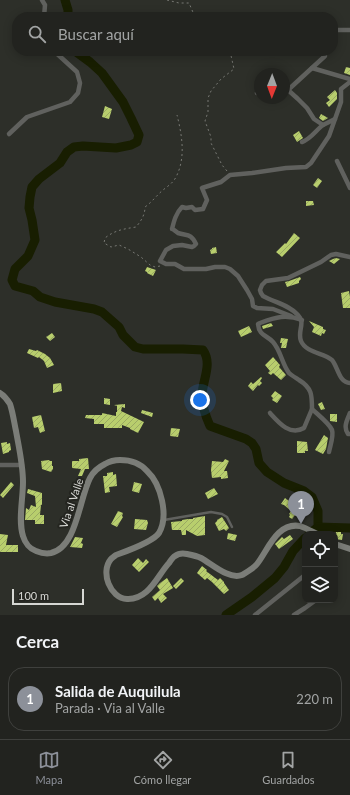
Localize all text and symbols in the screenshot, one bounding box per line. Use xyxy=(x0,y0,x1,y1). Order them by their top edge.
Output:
search box xyxy=(12,12,338,56)
icon: search xyxy=(26,23,48,45)
text: Buscar aquí xyxy=(58,25,134,43)
north arrow xyxy=(254,68,290,104)
your location xyxy=(190,390,210,410)
street label: Via al Valle xyxy=(56,476,86,530)
pin: 1 xyxy=(288,491,314,524)
map controls xyxy=(302,531,338,603)
button: locate xyxy=(302,531,338,567)
button: layers xyxy=(302,567,338,603)
scale bar xyxy=(12,587,84,606)
text: 100 m xyxy=(18,589,49,602)
text: Cerca xyxy=(16,631,59,652)
text: Salida de Auquilula xyxy=(55,682,181,700)
text: 1 xyxy=(26,691,34,707)
text: 220 m xyxy=(296,691,333,707)
text: Parada · Via al Valle xyxy=(55,700,165,716)
tab: Mapa xyxy=(35,749,63,786)
tab: Cómo llegar xyxy=(134,749,191,786)
tab: Guardados xyxy=(262,749,314,786)

